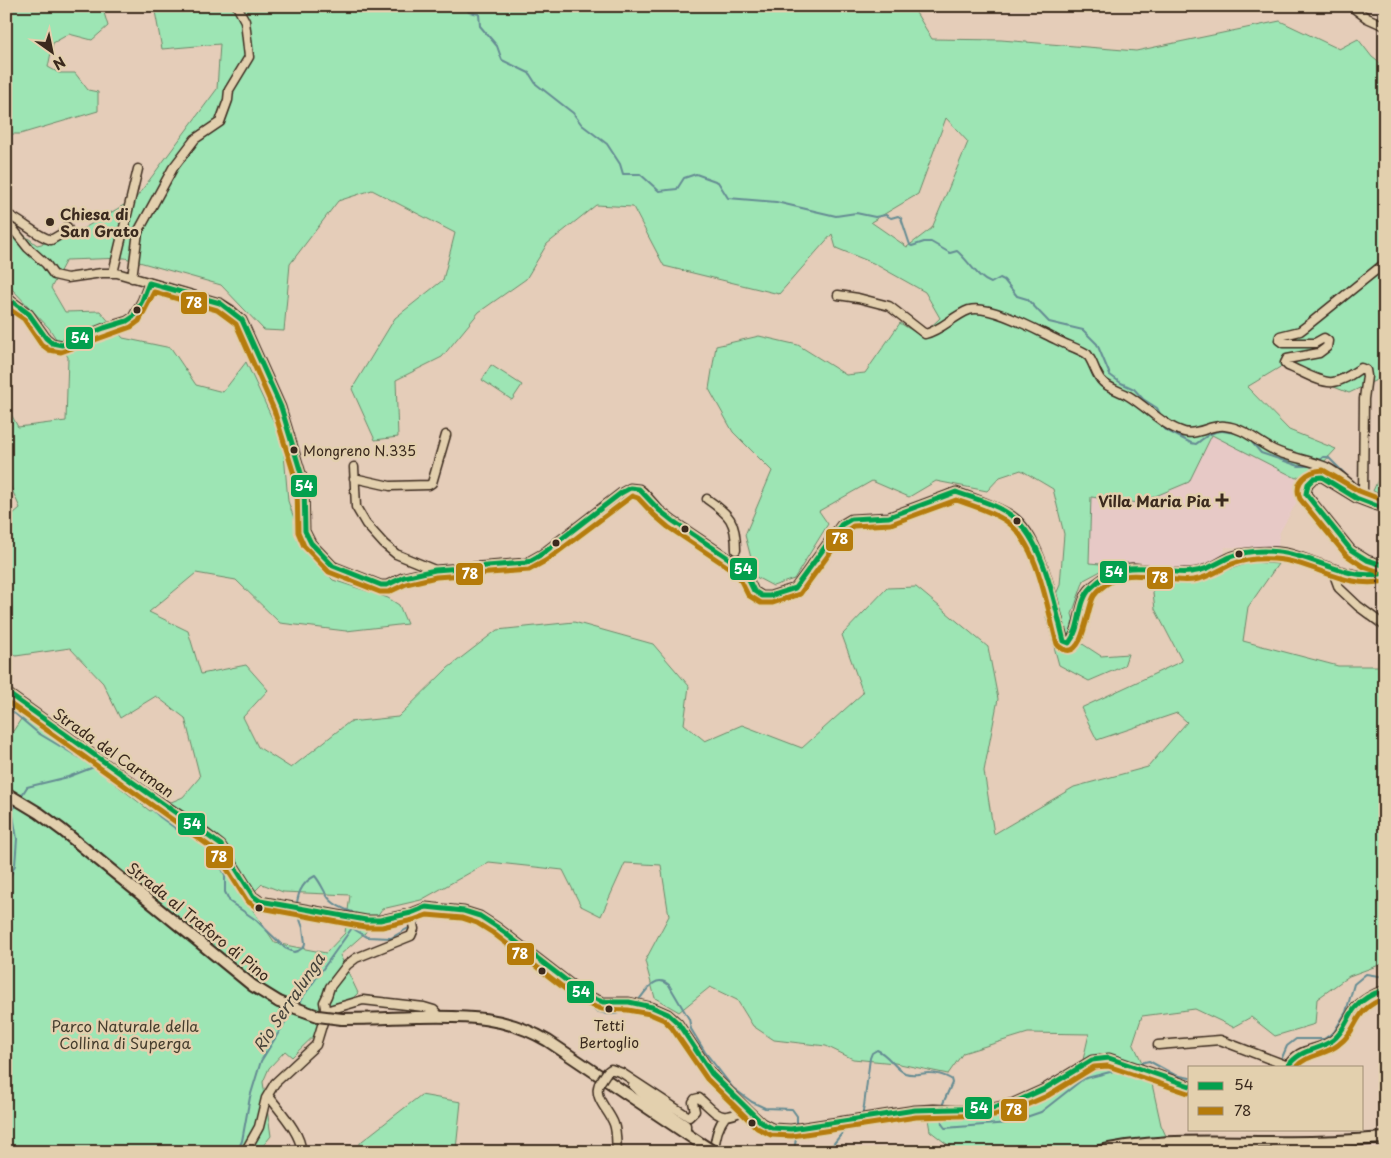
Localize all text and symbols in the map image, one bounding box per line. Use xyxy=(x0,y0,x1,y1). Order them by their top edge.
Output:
north arrow xyxy=(28,28,78,78)
text: N xyxy=(49,51,70,75)
place label: Chiesa di San Grato xyxy=(60,202,139,242)
marker: Chiesa di San Grato xyxy=(44,216,56,228)
line badge: 78 xyxy=(180,291,208,315)
text: 78 xyxy=(186,292,203,313)
unlabelled marker xyxy=(132,305,142,315)
line badge: 54 xyxy=(65,326,94,350)
text: 54 xyxy=(71,327,90,348)
place label: Mongreno N.335 xyxy=(303,440,416,461)
marker: Mongreno N.335 xyxy=(289,445,299,455)
line badge: 54 xyxy=(290,474,318,498)
text: 54 xyxy=(295,475,314,496)
place label: Villa Maria Pia xyxy=(1098,489,1212,512)
marker: Villa Maria Pia xyxy=(1215,493,1229,507)
unlabelled marker xyxy=(1012,516,1022,526)
unlabelled marker xyxy=(680,524,690,534)
line badge: 78 xyxy=(825,528,854,552)
text: 78 xyxy=(832,528,849,549)
unlabelled marker xyxy=(551,538,561,548)
unlabelled marker xyxy=(1234,549,1244,559)
line badge: 54 xyxy=(729,557,758,581)
text: 54 xyxy=(734,558,753,579)
line badge: 54 xyxy=(1099,560,1128,584)
text: 54 xyxy=(1105,561,1124,582)
line badge: 78 xyxy=(455,562,484,586)
text: 78 xyxy=(462,563,479,584)
line badge: 78 xyxy=(1146,566,1174,590)
text: 78 xyxy=(1152,567,1169,588)
street label: Strada del Cartman xyxy=(49,702,179,802)
line badge: 54 xyxy=(177,812,206,836)
text: 54 xyxy=(183,813,202,834)
line badge: 78 xyxy=(205,845,234,869)
text: 78 xyxy=(211,846,228,867)
street label: Strada al Traforo di Pino xyxy=(122,856,276,986)
unlabelled marker xyxy=(254,903,264,913)
line badge: 78 xyxy=(506,942,535,966)
text: 78 xyxy=(512,943,529,964)
water label: Rio Serralunga xyxy=(246,947,330,1056)
unlabelled marker xyxy=(537,966,547,976)
line badge: 54 xyxy=(566,980,595,1004)
text: 54 xyxy=(572,981,591,1002)
marker: Tetti Bertoglio xyxy=(604,1004,614,1014)
park label: Parco Naturale della Collina di Superga xyxy=(51,1014,199,1054)
place label: Tetti Bertoglio xyxy=(579,1015,639,1053)
legend xyxy=(1188,1066,1364,1130)
text: 54 xyxy=(1234,1072,1254,1095)
line badge: 54 xyxy=(964,1096,993,1120)
text: 54 xyxy=(970,1097,989,1118)
line badge: 78 xyxy=(1000,1098,1028,1122)
text: 78 xyxy=(1234,1098,1252,1121)
text: 78 xyxy=(1006,1099,1023,1120)
unlabelled marker xyxy=(747,1118,757,1128)

